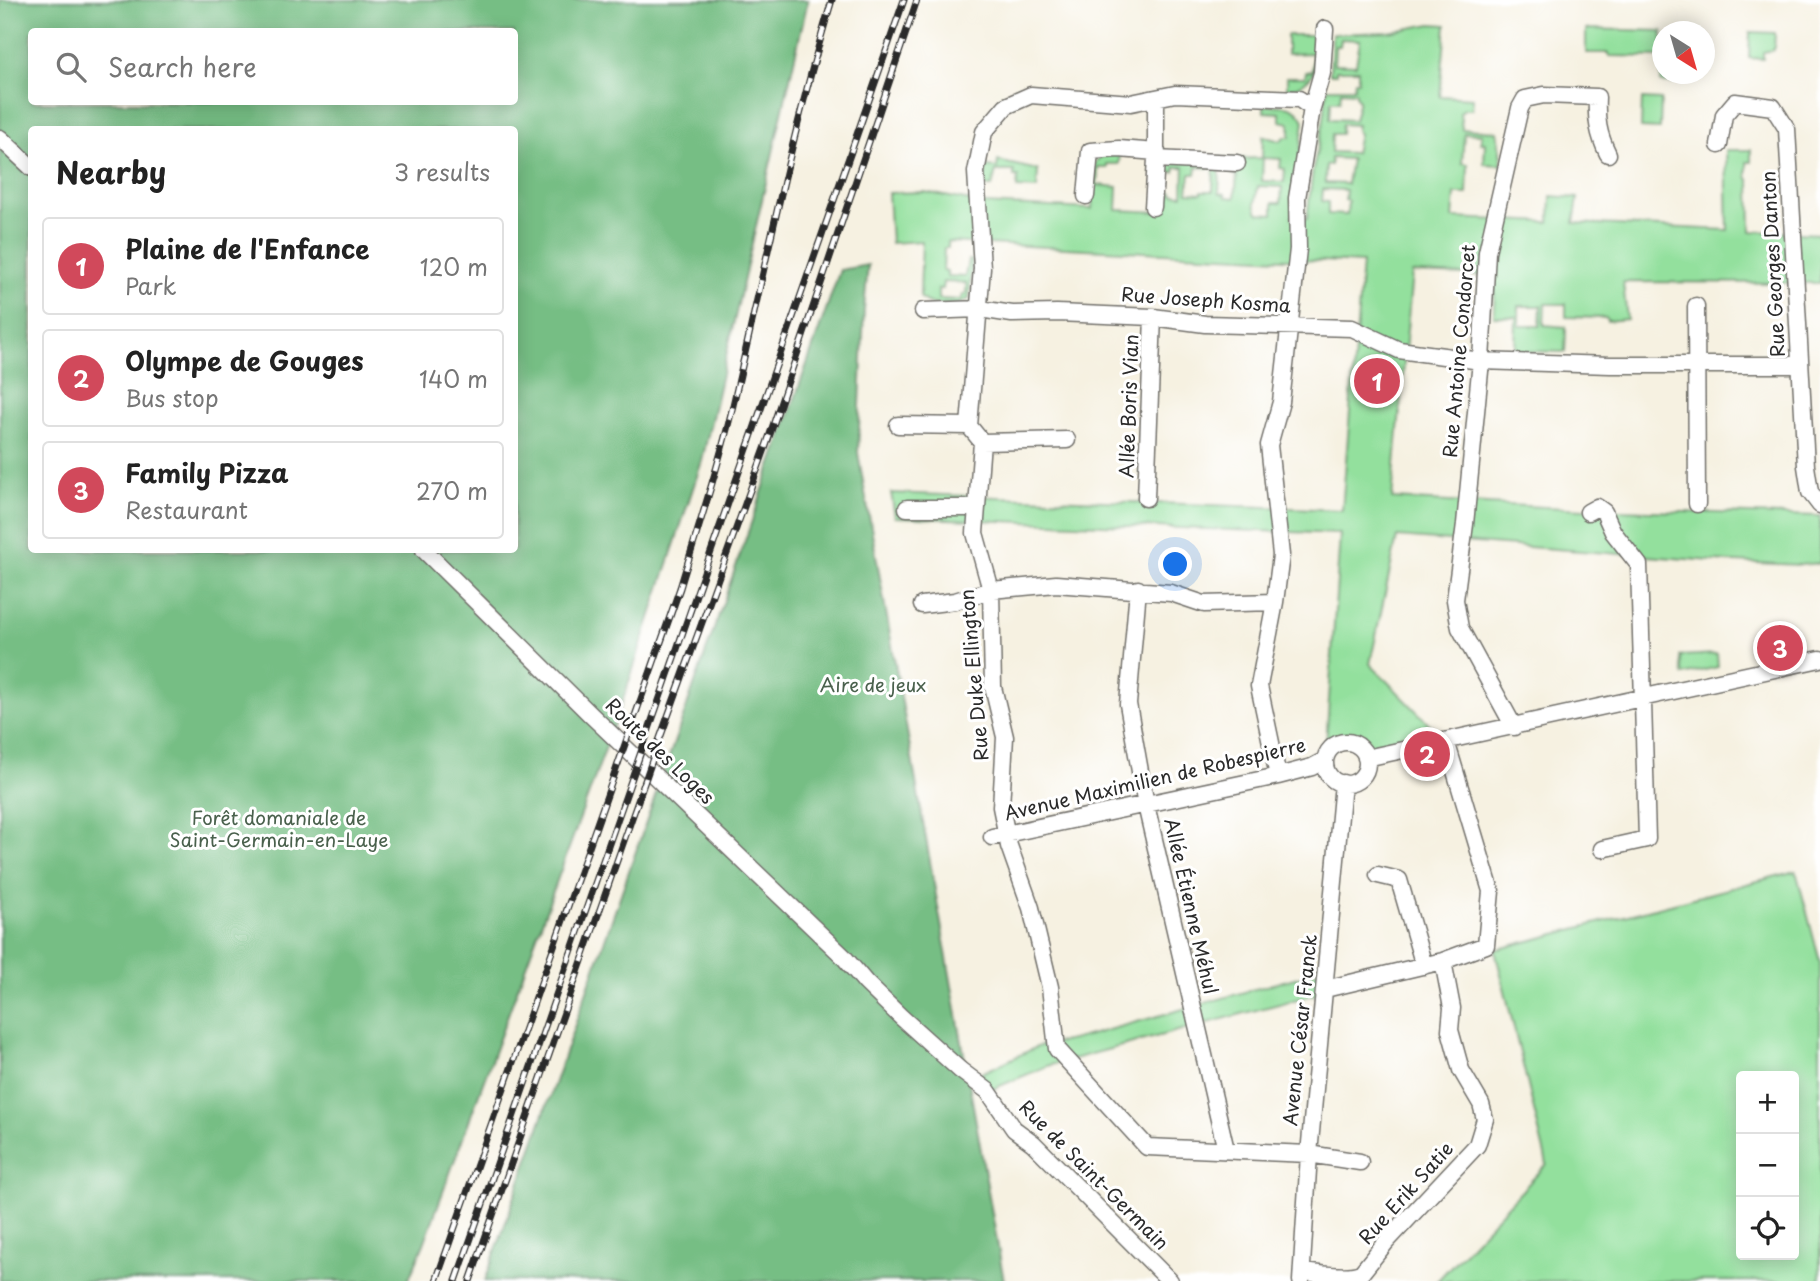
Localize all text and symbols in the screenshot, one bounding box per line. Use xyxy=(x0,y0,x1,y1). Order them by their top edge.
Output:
north arrow xyxy=(1652,21,1715,84)
search box xyxy=(28,28,518,105)
text: Search here xyxy=(108,47,257,86)
icon: search xyxy=(52,48,90,86)
text: Nearby xyxy=(56,149,166,194)
text: 3 results xyxy=(394,154,490,189)
street label: Rue Georges Danton xyxy=(1753,170,1791,358)
text: Plaine de l'Enfance xyxy=(125,229,370,268)
street label: Rue Antoine Condorcet xyxy=(1435,243,1481,459)
text: 1 xyxy=(76,249,87,284)
text: 120 m xyxy=(420,249,488,284)
text: Park xyxy=(125,268,176,303)
street label: Rue Joseph Kosma xyxy=(1120,279,1292,319)
street label: Allée Boris Vian xyxy=(1111,334,1145,478)
text: Olympe de Gouges xyxy=(125,341,364,380)
pin: 1 xyxy=(1354,355,1400,407)
text: 2 xyxy=(73,361,89,396)
text: 140 m xyxy=(419,361,488,396)
text: Bus stop xyxy=(125,380,219,415)
text: Family Pizza xyxy=(125,453,289,492)
text: 3 xyxy=(73,473,89,508)
text: 270 m xyxy=(416,473,488,508)
text: Restaurant xyxy=(125,492,248,527)
your location xyxy=(1158,547,1192,581)
street label: Rue Duke Ellington xyxy=(952,588,994,762)
pin: 3 xyxy=(1757,622,1803,674)
park label: Aire de jeux xyxy=(820,670,926,698)
street label: Route des Loges xyxy=(600,691,722,810)
pin: 2 xyxy=(1404,728,1450,780)
street label: Avenue Maximilien de Robespierre xyxy=(1001,730,1308,826)
park label: Forêt domaniale de Saint-Germain-en-Laye xyxy=(170,803,388,853)
street label: Allée Étienne Méhul xyxy=(1158,815,1226,997)
street label: Avenue César Franck xyxy=(1275,932,1323,1127)
map controls xyxy=(1736,1071,1799,1260)
button: + xyxy=(1736,1071,1799,1134)
street label: Rue de Saint-Germain xyxy=(1013,1093,1176,1256)
button: − xyxy=(1736,1134,1799,1197)
street label: Rue Erik Satie xyxy=(1351,1135,1459,1250)
button: locate xyxy=(1736,1197,1799,1260)

